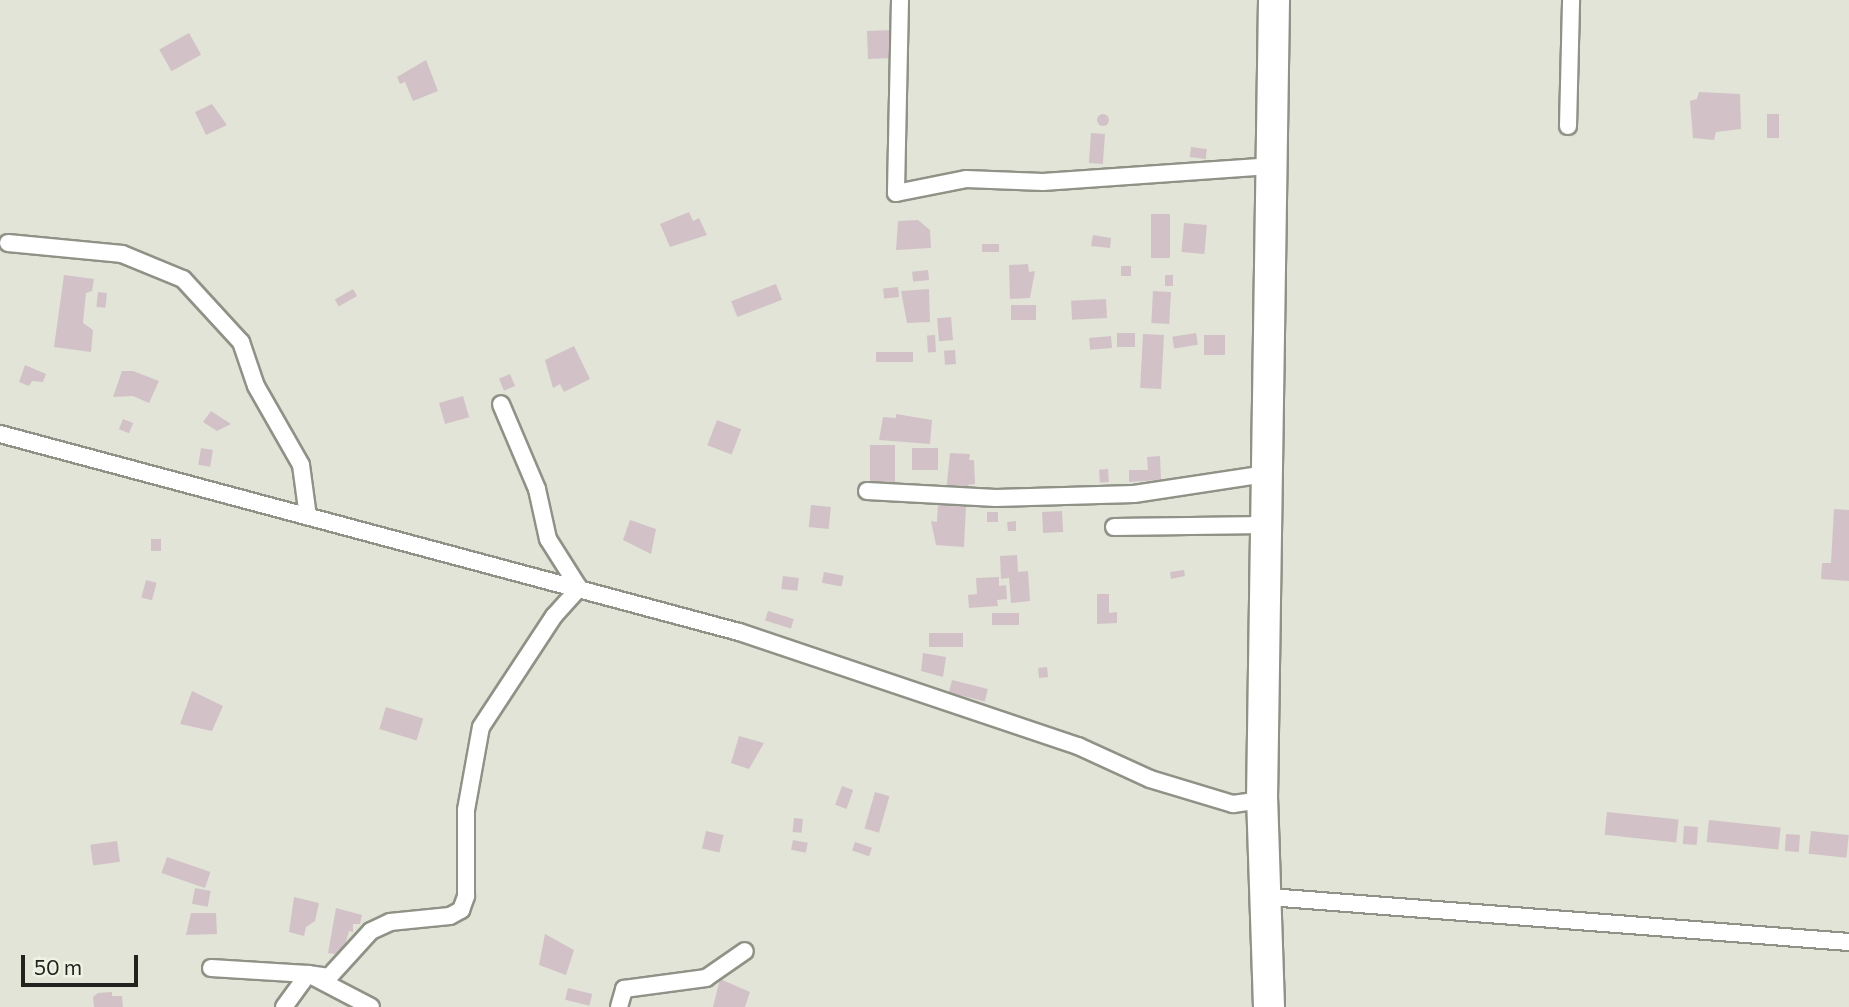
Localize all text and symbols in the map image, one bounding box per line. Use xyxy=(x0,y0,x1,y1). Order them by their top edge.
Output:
scale bar xyxy=(24,940,142,984)
text: 50 m xyxy=(34,954,82,979)

